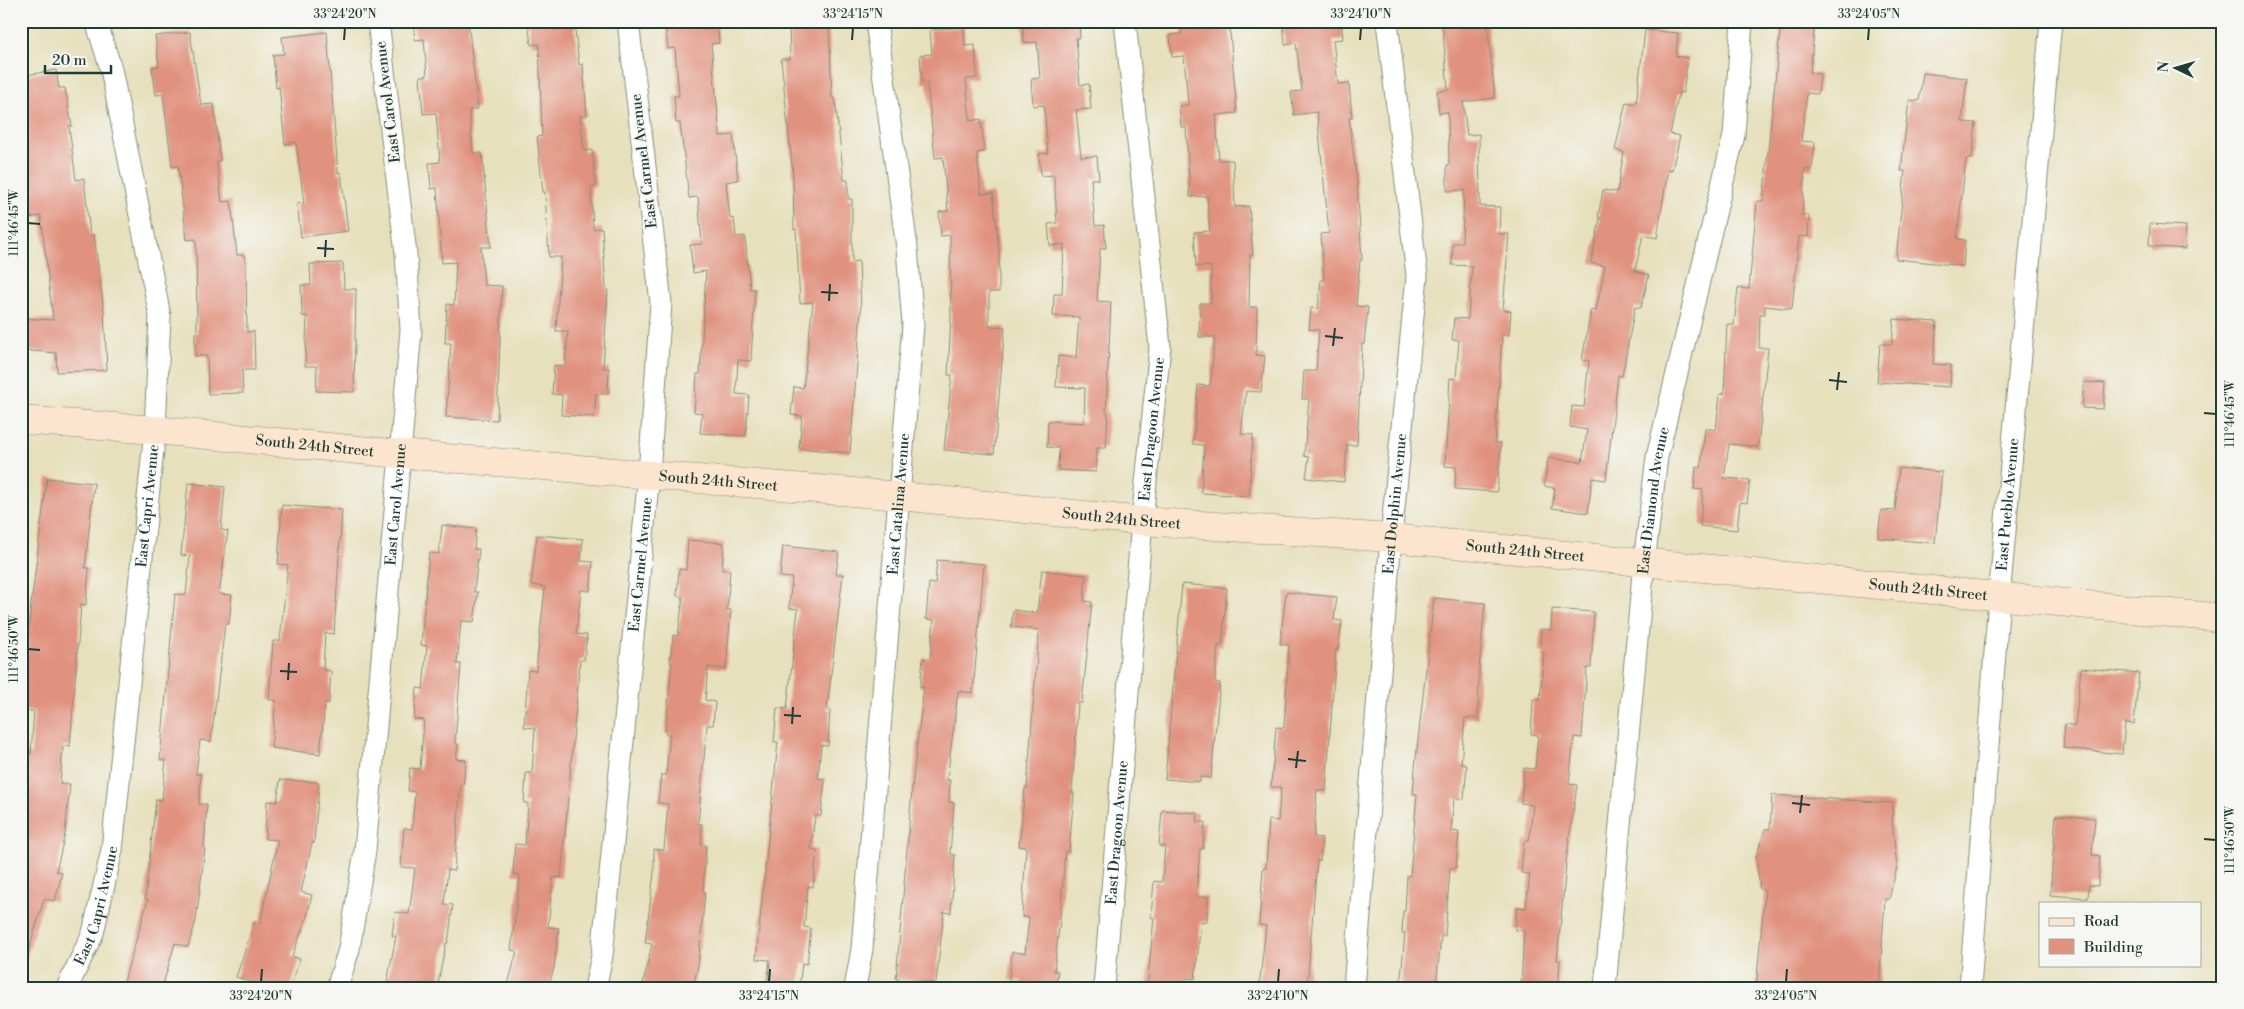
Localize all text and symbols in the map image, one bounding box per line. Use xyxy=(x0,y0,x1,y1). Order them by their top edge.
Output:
text: 33°24'20"N xyxy=(314,7,376,22)
text: 33°24'15"N xyxy=(823,7,883,22)
text: 33°24'10"N xyxy=(1331,7,1391,22)
text: 33°24'05"N xyxy=(1838,7,1900,22)
street label: East Carol Avenue xyxy=(371,40,405,164)
scale bar xyxy=(45,42,111,74)
north arrow xyxy=(2152,42,2202,92)
text: 20 m xyxy=(52,51,87,70)
text: N xyxy=(2155,61,2173,73)
street label: East Carmel Avenue xyxy=(626,93,662,229)
text: 111°46'45"W xyxy=(7,188,22,257)
street label: East Dragoon Avenue xyxy=(1135,356,1168,502)
text: 111°46'45"W xyxy=(2223,379,2238,448)
street label: East Diamond Avenue xyxy=(1634,425,1673,575)
street label: South 24th Street xyxy=(255,430,376,461)
street label: East Catalina Avenue xyxy=(883,432,914,576)
street label: East Dolphin Avenue xyxy=(1379,432,1411,575)
street label: East Pueblo Avenue xyxy=(1992,437,2023,572)
street label: East Carol Avenue xyxy=(381,442,410,566)
street label: East Capri Avenue xyxy=(131,443,163,568)
street label: South 24th Street xyxy=(658,466,779,495)
street label: East Carmel Avenue xyxy=(624,496,656,633)
street label: South 24th Street xyxy=(1061,503,1182,533)
street label: South 24th Street xyxy=(1465,536,1586,566)
street label: South 24th Street xyxy=(1868,575,1989,605)
text: 111°46'50"W xyxy=(7,614,22,683)
street label: East Dragoon Avenue xyxy=(1101,760,1132,906)
text: 111°46'50"W xyxy=(2223,805,2238,874)
street label: East Capri Avenue xyxy=(70,845,122,969)
legend xyxy=(2039,902,2202,966)
text: Road xyxy=(2084,912,2119,931)
text: Building xyxy=(2083,938,2143,957)
text: 33°24'20"N xyxy=(230,989,292,1004)
text: 33°24'15"N xyxy=(739,989,799,1004)
text: 33°24'10"N xyxy=(1248,989,1308,1004)
text: 33°24'05"N xyxy=(1755,989,1817,1004)

